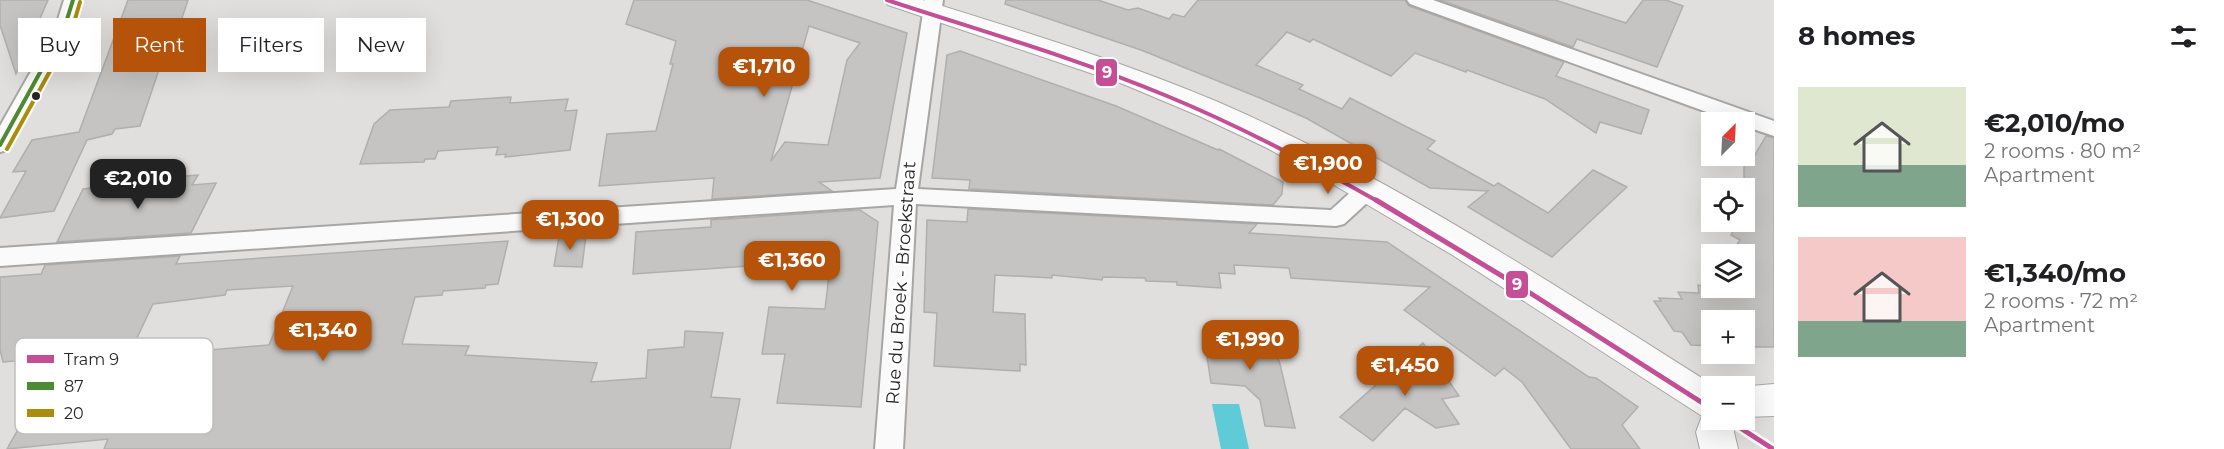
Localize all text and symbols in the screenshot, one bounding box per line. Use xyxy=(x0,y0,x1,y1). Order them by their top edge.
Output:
chip: Buy xyxy=(18,18,101,72)
chip: Rent xyxy=(113,18,206,72)
chip: Filters xyxy=(218,18,324,72)
chip: New xyxy=(336,18,426,72)
text: 8 homes xyxy=(1798,20,1915,52)
icon: filters xyxy=(2167,20,2200,53)
pin: €1,710 xyxy=(715,47,813,98)
text: €1,710 xyxy=(732,54,796,78)
line badge: 9 xyxy=(1095,58,1118,87)
text: 9 xyxy=(1102,63,1112,82)
unlabelled marker xyxy=(30,90,42,102)
text: €2,010/mo xyxy=(1984,107,2125,139)
icon: home xyxy=(1846,111,1918,183)
north arrow xyxy=(1701,112,1755,166)
map controls xyxy=(1701,112,1755,430)
text: 2 rooms · 80 m² xyxy=(1984,139,2141,163)
pin: €1,900 xyxy=(1279,144,1377,195)
text: €1,900 xyxy=(1293,151,1363,175)
pin: €2,010 xyxy=(89,159,187,210)
street label: Rue du Broek - Broekstraat xyxy=(882,161,920,405)
text: Apartment xyxy=(1984,163,2095,187)
text: €2,010 xyxy=(104,166,172,190)
button: locate xyxy=(1701,178,1755,232)
pin: €1,300 xyxy=(521,200,619,251)
text: €1,300 xyxy=(536,207,604,231)
pin: €1,360 xyxy=(743,241,841,292)
button: layers xyxy=(1701,244,1755,298)
text: €1,360 xyxy=(758,248,826,272)
text: €1,340/mo xyxy=(1984,257,2126,289)
icon: home xyxy=(1846,261,1918,333)
line badge: 9 xyxy=(1505,270,1529,299)
text: 9 xyxy=(1512,275,1522,294)
text: 2 rooms · 72 m² xyxy=(1984,289,2138,313)
button: + xyxy=(1701,310,1755,364)
pin: €1,340 xyxy=(274,311,372,362)
text: Apartment xyxy=(1984,313,2095,337)
text: €1,340 xyxy=(289,318,357,342)
pin: €1,990 xyxy=(1201,320,1299,371)
text: €1,990 xyxy=(1216,327,1284,351)
legend xyxy=(15,338,213,434)
pin: €1,450 xyxy=(1356,346,1454,397)
text: Tram 9 xyxy=(64,350,119,369)
text: €1,450 xyxy=(1371,353,1439,377)
button: − xyxy=(1701,376,1755,430)
text: 87 xyxy=(64,377,84,396)
text: 20 xyxy=(64,404,84,423)

